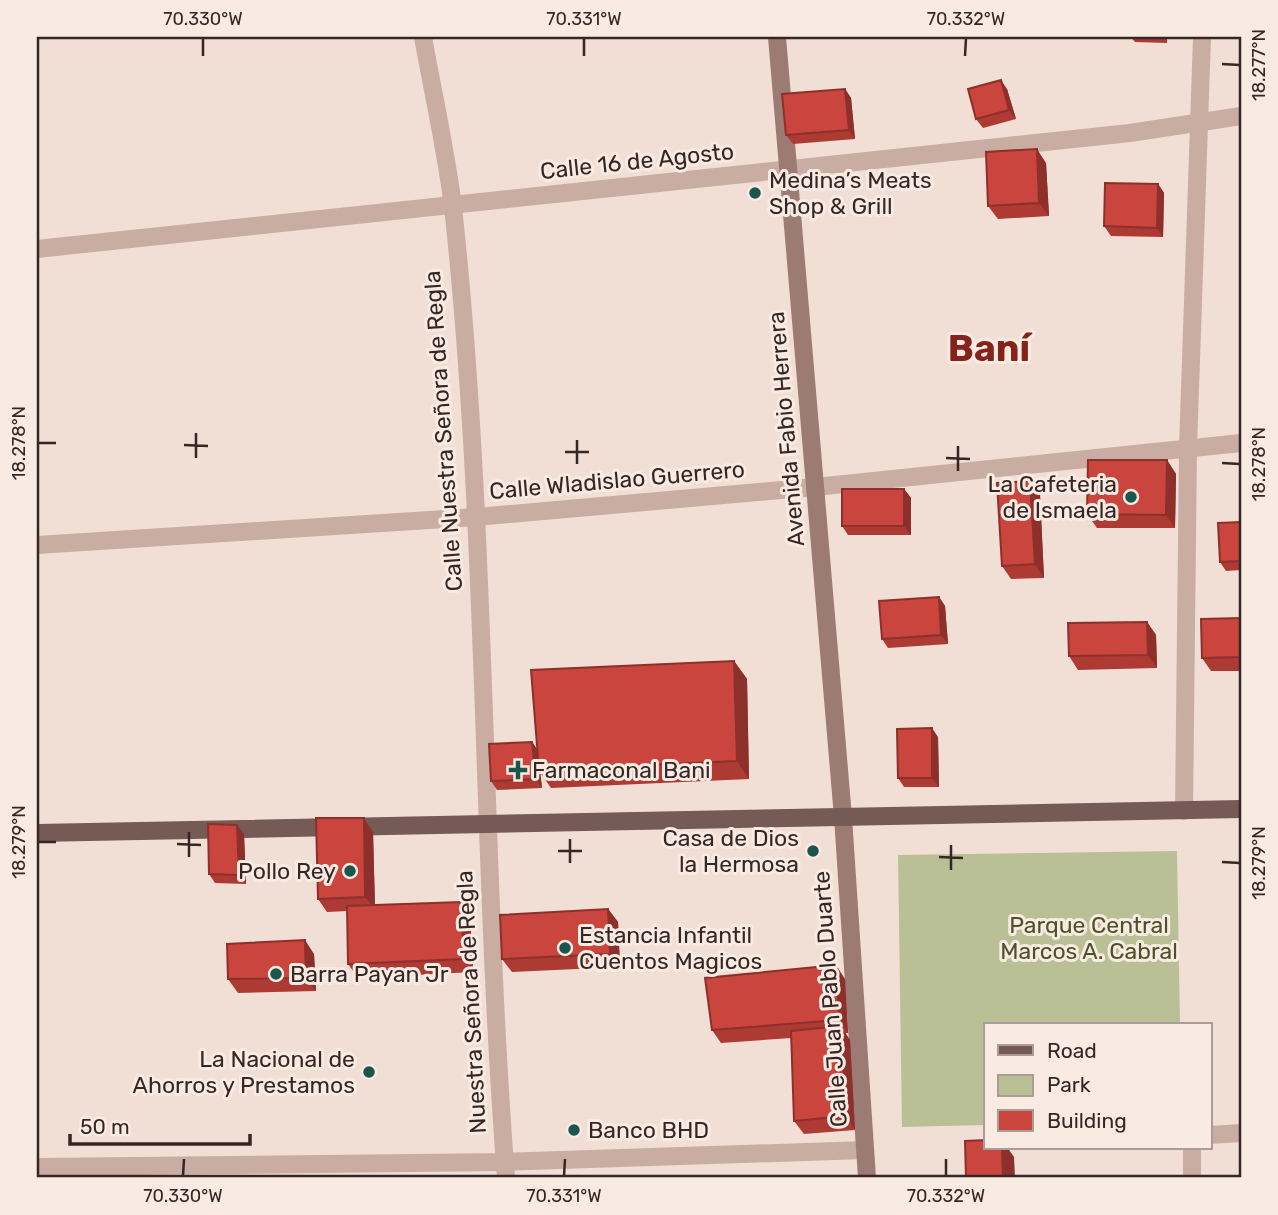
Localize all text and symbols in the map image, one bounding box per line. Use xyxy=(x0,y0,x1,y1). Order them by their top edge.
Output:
text: 70.330°W xyxy=(163,8,243,30)
text: 70.331°W xyxy=(546,8,622,30)
text: 70.332°W xyxy=(927,8,1005,30)
text: 18.277°N xyxy=(1248,29,1270,101)
street label: Calle 16 de Agosto xyxy=(539,137,735,185)
place label: Medina’s Meats Shop & Grill xyxy=(769,166,932,220)
marker: Medina’s Meats Shop & Grill xyxy=(747,185,763,201)
street label: Calle Nuestra Señora de Regla xyxy=(418,270,468,592)
street label: Avenida Fabio Herrera xyxy=(762,310,810,548)
district label: Baní xyxy=(948,326,1033,370)
text: 18.278°N xyxy=(8,406,30,480)
text: 18.278°N xyxy=(1248,427,1270,501)
street label: Calle Wladislao Guerrero xyxy=(488,455,746,505)
place label: La Cafeteria de Ismaela xyxy=(988,470,1117,524)
marker: La Cafeteria de Ismaela xyxy=(1123,489,1139,505)
place label: Farmaconal Bani xyxy=(532,756,711,784)
marker: Farmaconal Bani xyxy=(510,762,526,778)
text: 18.279°N xyxy=(8,805,30,879)
place label: Casa de Dios la Hermosa xyxy=(662,824,799,878)
text: 18.279°N xyxy=(1248,826,1270,900)
marker: Casa de Dios la Hermosa xyxy=(805,843,821,859)
place label: Pollo Rey xyxy=(238,857,336,885)
marker: Pollo Rey xyxy=(342,863,358,879)
street label: Nuestra Señora de Regla xyxy=(450,870,492,1134)
street label: Calle Juan Pablo Duarte xyxy=(807,870,853,1128)
park label: Parque Central Marcos A. Cabral xyxy=(1000,911,1178,965)
place label: Estancia Infantil Cuentos Magicos xyxy=(579,921,762,975)
marker: Estancia Infantil Cuentos Magicos xyxy=(557,940,573,956)
place label: Barra Payan Jr xyxy=(290,960,449,988)
marker: Barra Payan Jr xyxy=(268,966,284,982)
legend xyxy=(984,1023,1212,1148)
text: Road xyxy=(1047,1038,1097,1063)
place label: La Nacional de Ahorros y Prestamos xyxy=(133,1045,355,1099)
marker: La Nacional de Ahorros y Prestamos xyxy=(361,1064,377,1080)
text: Park xyxy=(1047,1072,1091,1097)
scale bar xyxy=(70,1103,250,1147)
text: Building xyxy=(1047,1108,1127,1133)
text: 50 m xyxy=(80,1114,130,1139)
place label: Banco BHD xyxy=(588,1116,709,1144)
marker: Banco BHD xyxy=(566,1122,582,1138)
text: 70.330°W xyxy=(143,1185,223,1207)
text: 70.331°W xyxy=(526,1185,602,1207)
text: 70.332°W xyxy=(907,1185,985,1207)

